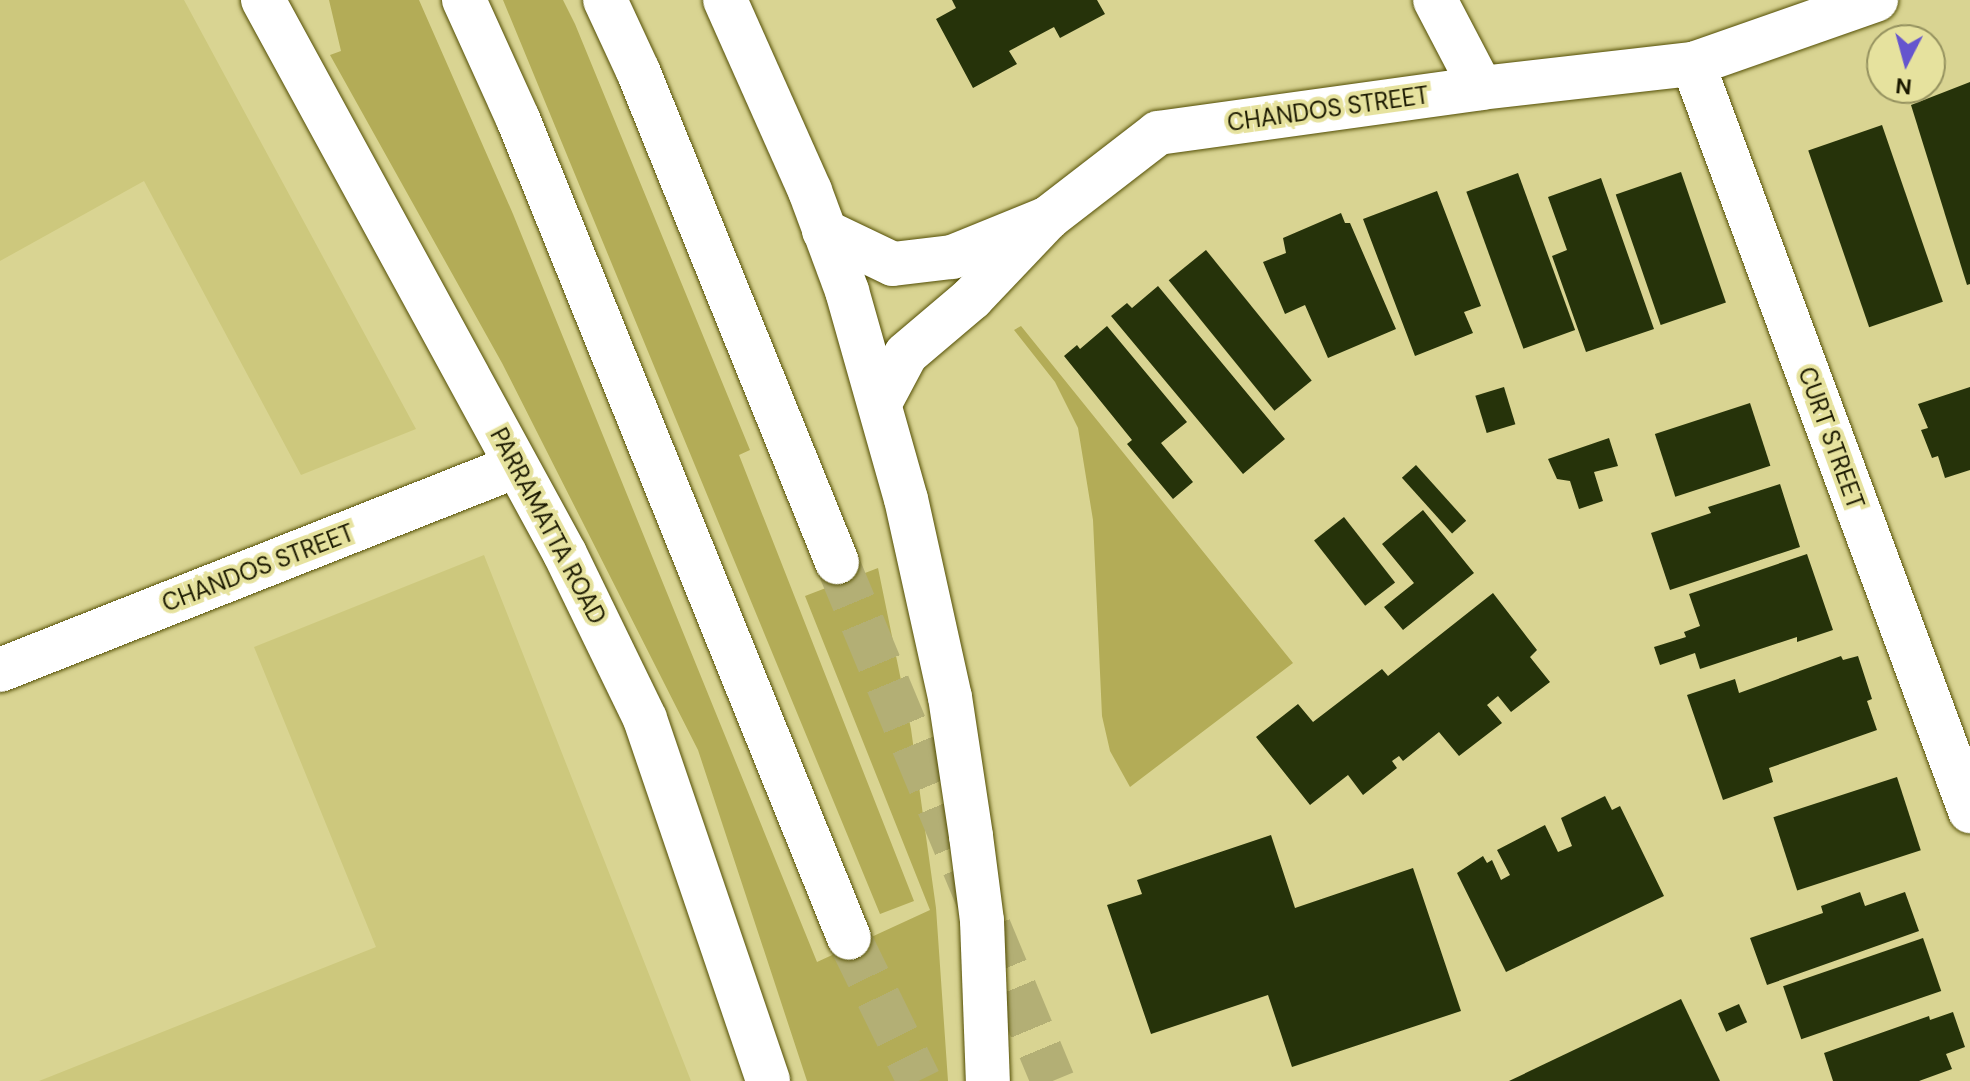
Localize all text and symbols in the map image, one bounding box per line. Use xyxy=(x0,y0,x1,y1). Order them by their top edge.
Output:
north arrow xyxy=(1866,24,1946,104)
text: N xyxy=(1894,71,1913,102)
street label: CHANDOS STREET xyxy=(1225,81,1431,137)
street label: CURT STREET xyxy=(1792,363,1870,513)
street label: PARRAMATTA ROAD xyxy=(484,423,612,629)
street label: CHANDOS STREET xyxy=(158,518,358,618)

